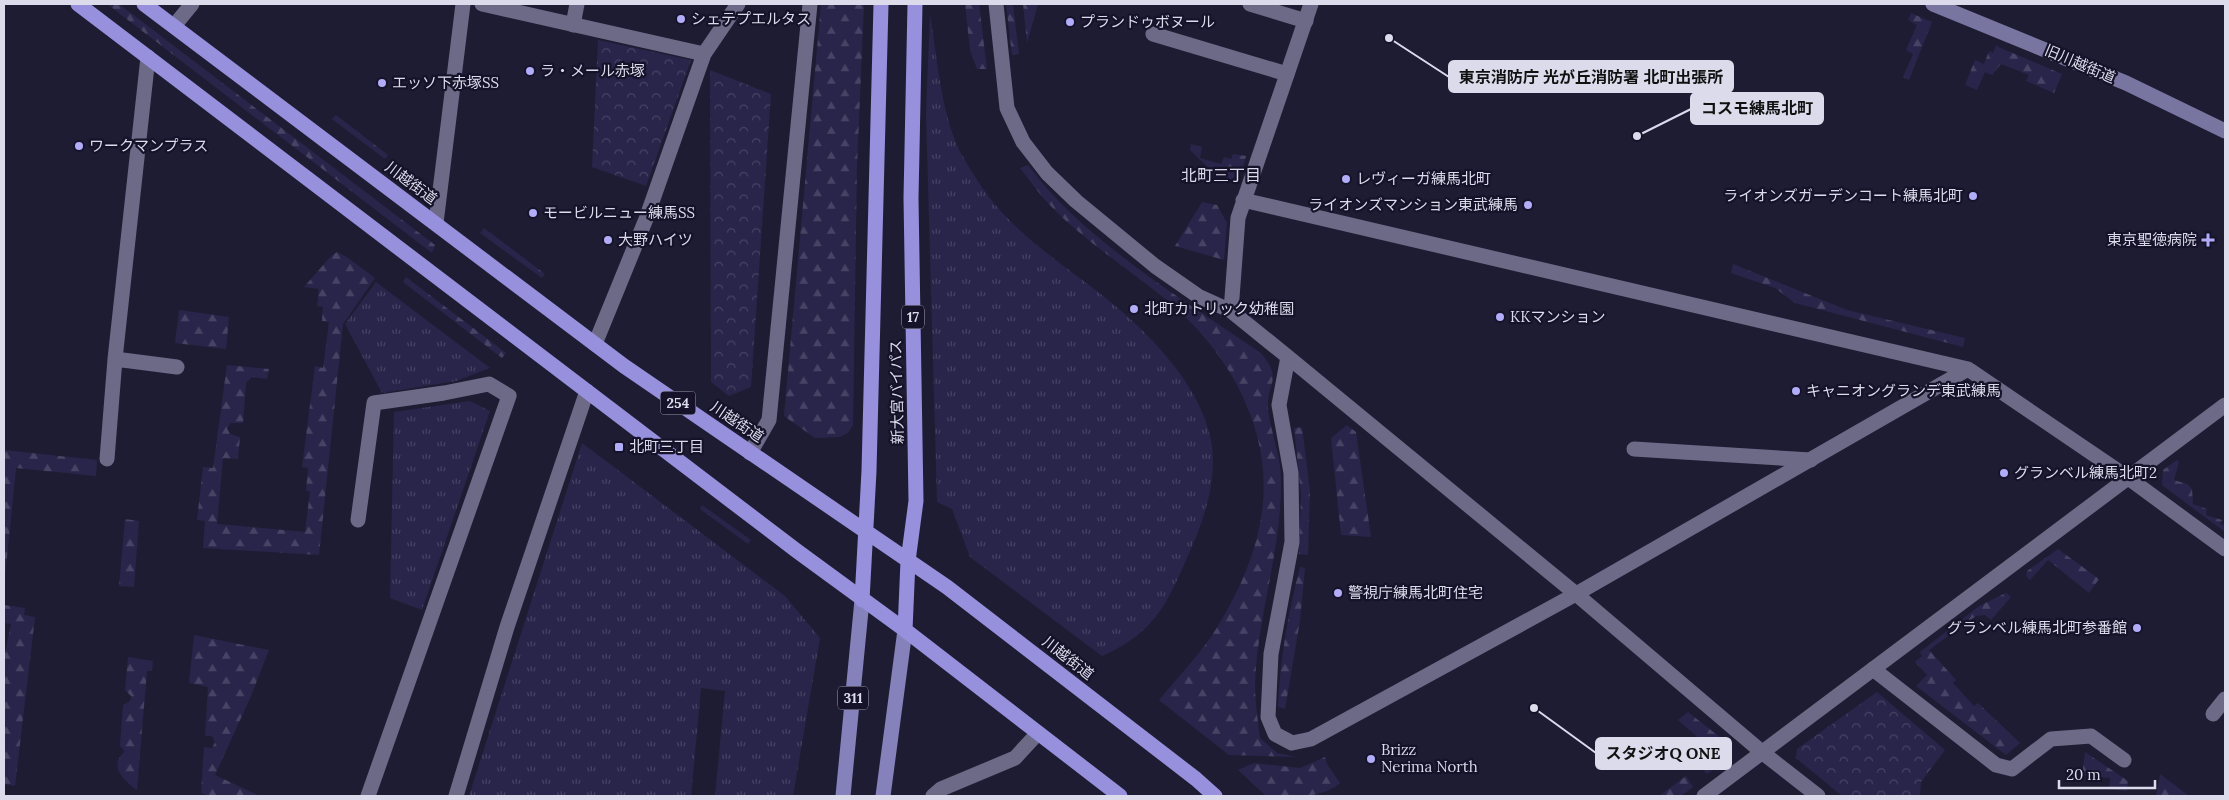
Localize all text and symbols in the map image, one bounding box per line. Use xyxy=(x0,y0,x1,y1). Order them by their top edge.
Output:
place label: シェテプエルタス xyxy=(691,9,811,28)
place label: プランドゥボヌール xyxy=(1080,12,1215,31)
marker: シェテプエルタス xyxy=(675,13,687,25)
marker: プランドゥボヌール xyxy=(1064,16,1076,28)
street label: 旧川越街道 xyxy=(2042,40,2118,87)
place label: ラ・メール赤塚 xyxy=(540,61,645,80)
callout: 東京消防庁 光が丘消防署 北町出張所 xyxy=(1449,61,1733,92)
marker: ラ・メール赤塚 xyxy=(524,65,536,77)
text: 東京消防庁 光が丘消防署 北町出張所 xyxy=(1459,67,1723,87)
place label: エッソ下赤塚SS xyxy=(392,73,499,92)
marker: エッソ下赤塚SS xyxy=(376,77,388,89)
callout: コスモ練馬北町 xyxy=(1691,93,1823,124)
text: コスモ練馬北町 xyxy=(1701,98,1813,118)
place label: ワークマンプラス xyxy=(89,136,208,155)
marker: ワークマンプラス xyxy=(73,140,85,152)
street label: 川越街道 xyxy=(382,157,441,208)
district label: 北町三丁目 xyxy=(1181,165,1261,185)
place label: レヴィーガ練馬北町 xyxy=(1356,169,1491,188)
marker: レヴィーガ練馬北町 xyxy=(1340,173,1352,185)
place label: ライオンズガーデンコート練馬北町 xyxy=(1723,186,1963,205)
marker: ライオンズガーデンコート練馬北町 xyxy=(1967,190,1979,202)
place label: ライオンズマンション東武練馬 xyxy=(1308,195,1518,214)
marker: ライオンズマンション東武練馬 xyxy=(1522,199,1534,211)
place label: モービルニュー練馬SS xyxy=(543,203,695,222)
marker: モービルニュー練馬SS xyxy=(527,207,539,219)
place label: 大野ハイツ xyxy=(618,230,693,249)
place label: 東京聖徳病院 xyxy=(2107,230,2197,249)
marker: 東京聖徳病院 xyxy=(2201,233,2215,247)
marker: 大野ハイツ xyxy=(602,234,614,246)
place label: 北町カトリック幼稚園 xyxy=(1144,299,1294,318)
marker: 北町カトリック幼稚園 xyxy=(1128,303,1140,315)
road number: 17 xyxy=(902,306,924,328)
place label: KKマンション xyxy=(1510,307,1606,326)
marker: KKマンション xyxy=(1494,311,1506,323)
street label: 新大宮バイパス xyxy=(886,339,907,445)
place label: キャニオングランデ東武練馬 xyxy=(1806,381,2001,400)
marker: キャニオングランデ東武練馬 xyxy=(1790,385,1802,397)
road number: 254 xyxy=(660,392,696,414)
street label: 川越街道 xyxy=(707,397,767,446)
place label: 北町三丁目 xyxy=(629,437,704,456)
marker: 北町三丁目 xyxy=(613,441,625,453)
place label: グランベル練馬北町2 xyxy=(2014,463,2157,482)
marker: グランベル練馬北町2 xyxy=(1998,467,2010,479)
place label: 警視庁練馬北町住宅 xyxy=(1348,583,1483,602)
marker: 警視庁練馬北町住宅 xyxy=(1332,587,1344,599)
place label: グランベル練馬北町参番館 xyxy=(1947,618,2127,637)
marker: グランベル練馬北町参番館 xyxy=(2131,622,2143,634)
street label: 川越街道 xyxy=(1039,632,1098,684)
road number: 311 xyxy=(838,686,868,710)
callout: スタジオQ ONE xyxy=(1596,738,1731,769)
place label: Brizz Nerima North xyxy=(1381,740,1478,776)
text: スタジオQ ONE xyxy=(1606,743,1721,763)
marker: Brizz Nerima North xyxy=(1365,753,1377,765)
scale bar xyxy=(2059,758,2155,790)
text: 20 m xyxy=(2066,765,2101,784)

